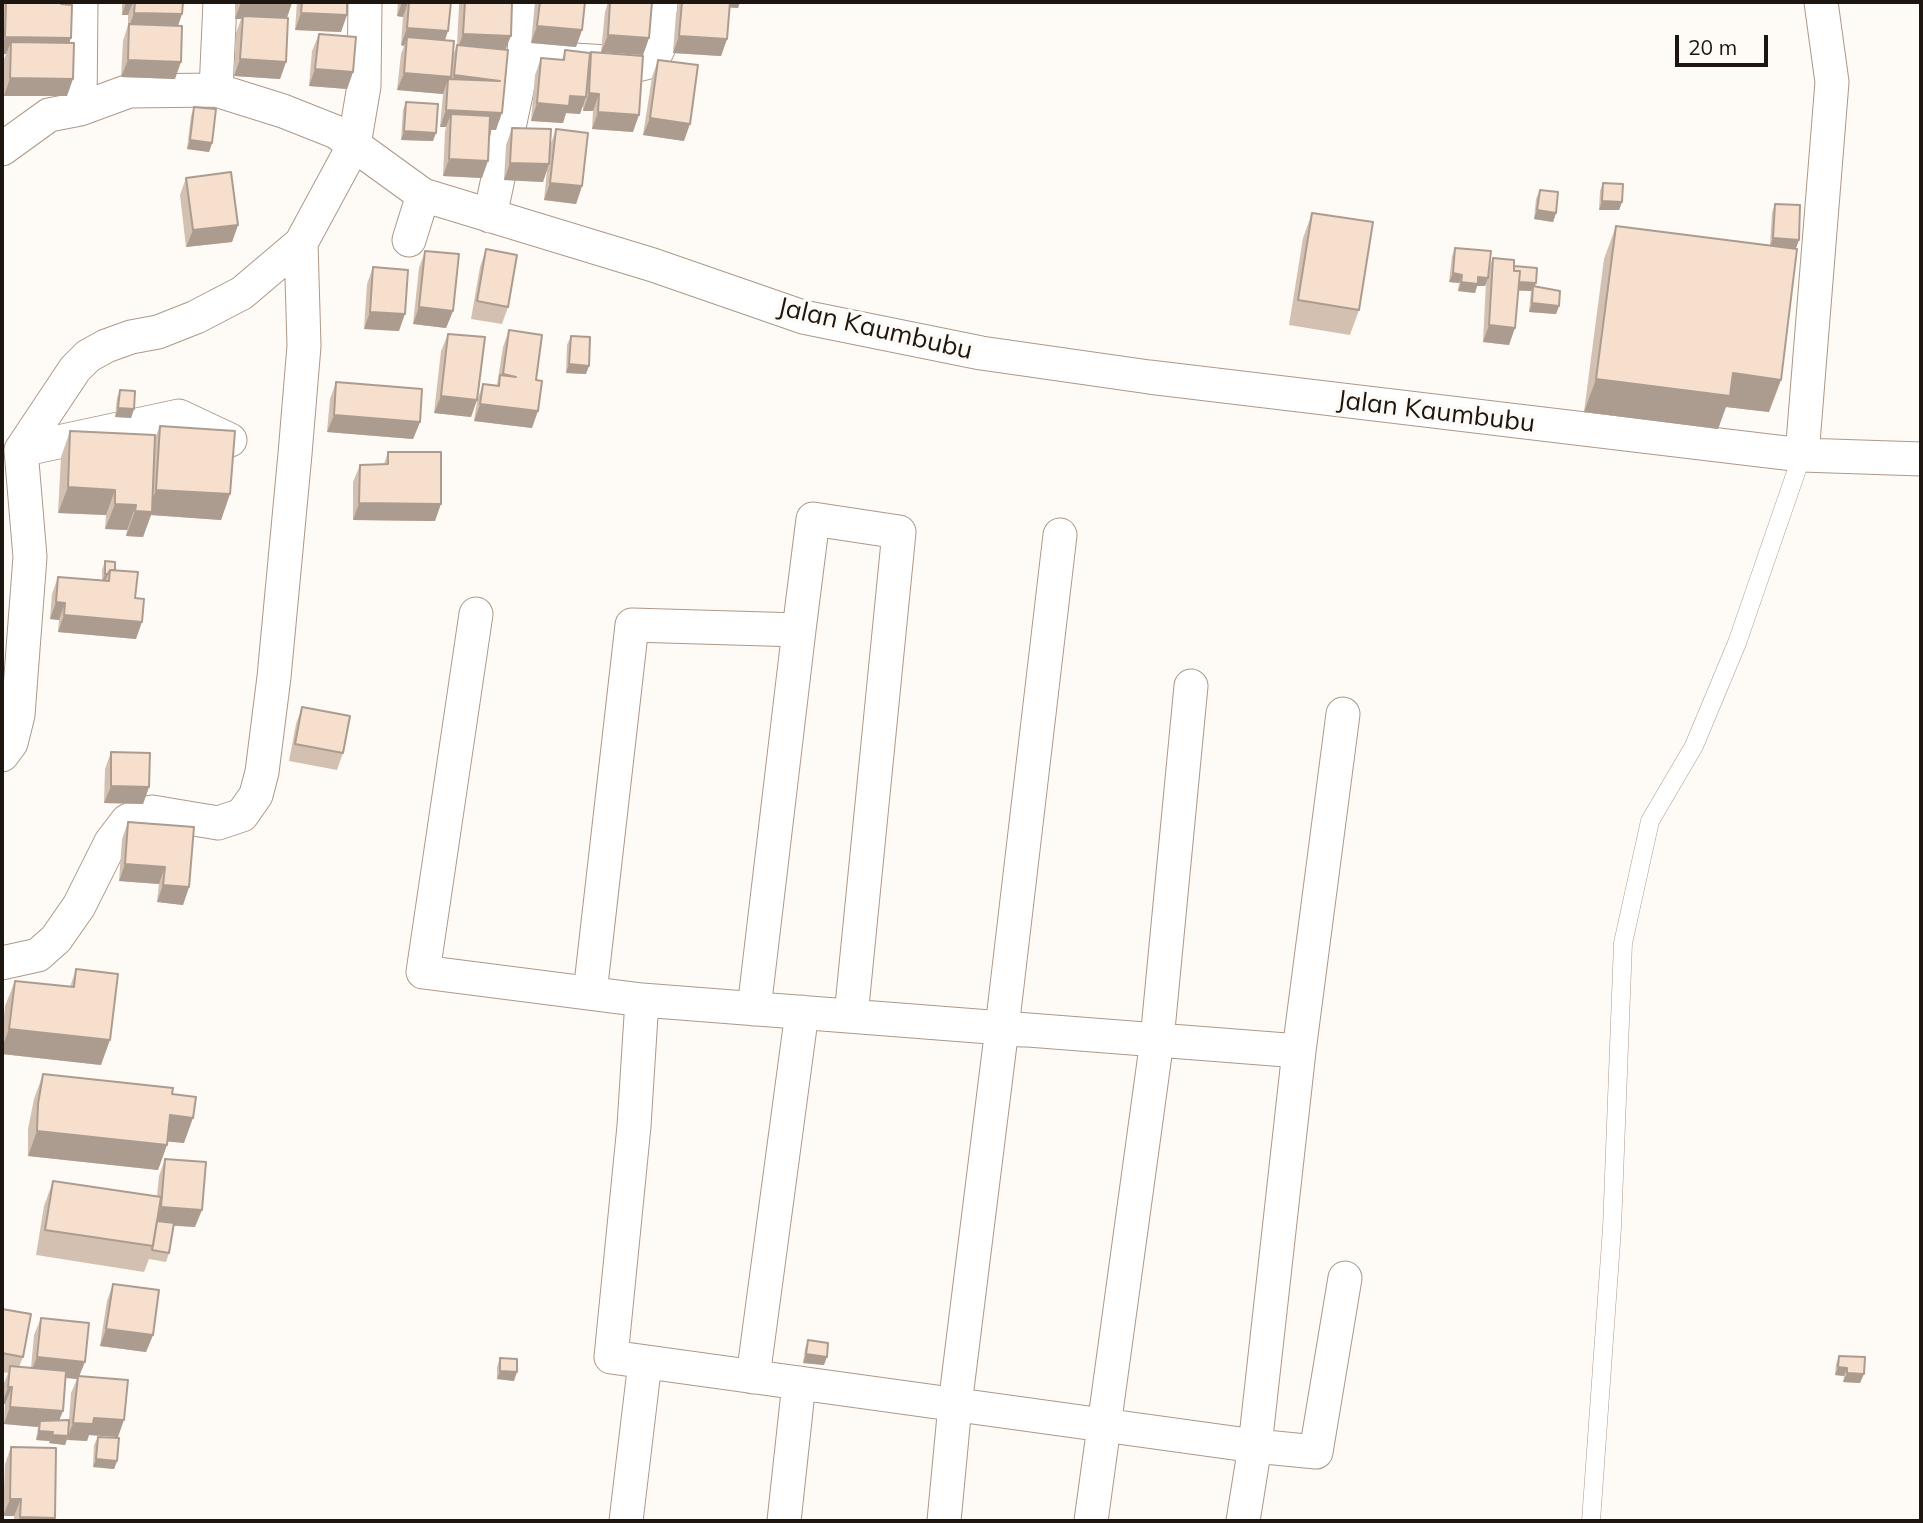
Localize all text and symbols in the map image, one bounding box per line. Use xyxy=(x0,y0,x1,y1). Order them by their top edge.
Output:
scale bar xyxy=(1678,21,1771,65)
text: 20 m xyxy=(1688,34,1737,60)
street label: Jalan Kaumbubu xyxy=(775,291,975,367)
street label: Jalan Kaumbubu xyxy=(1335,384,1537,440)

